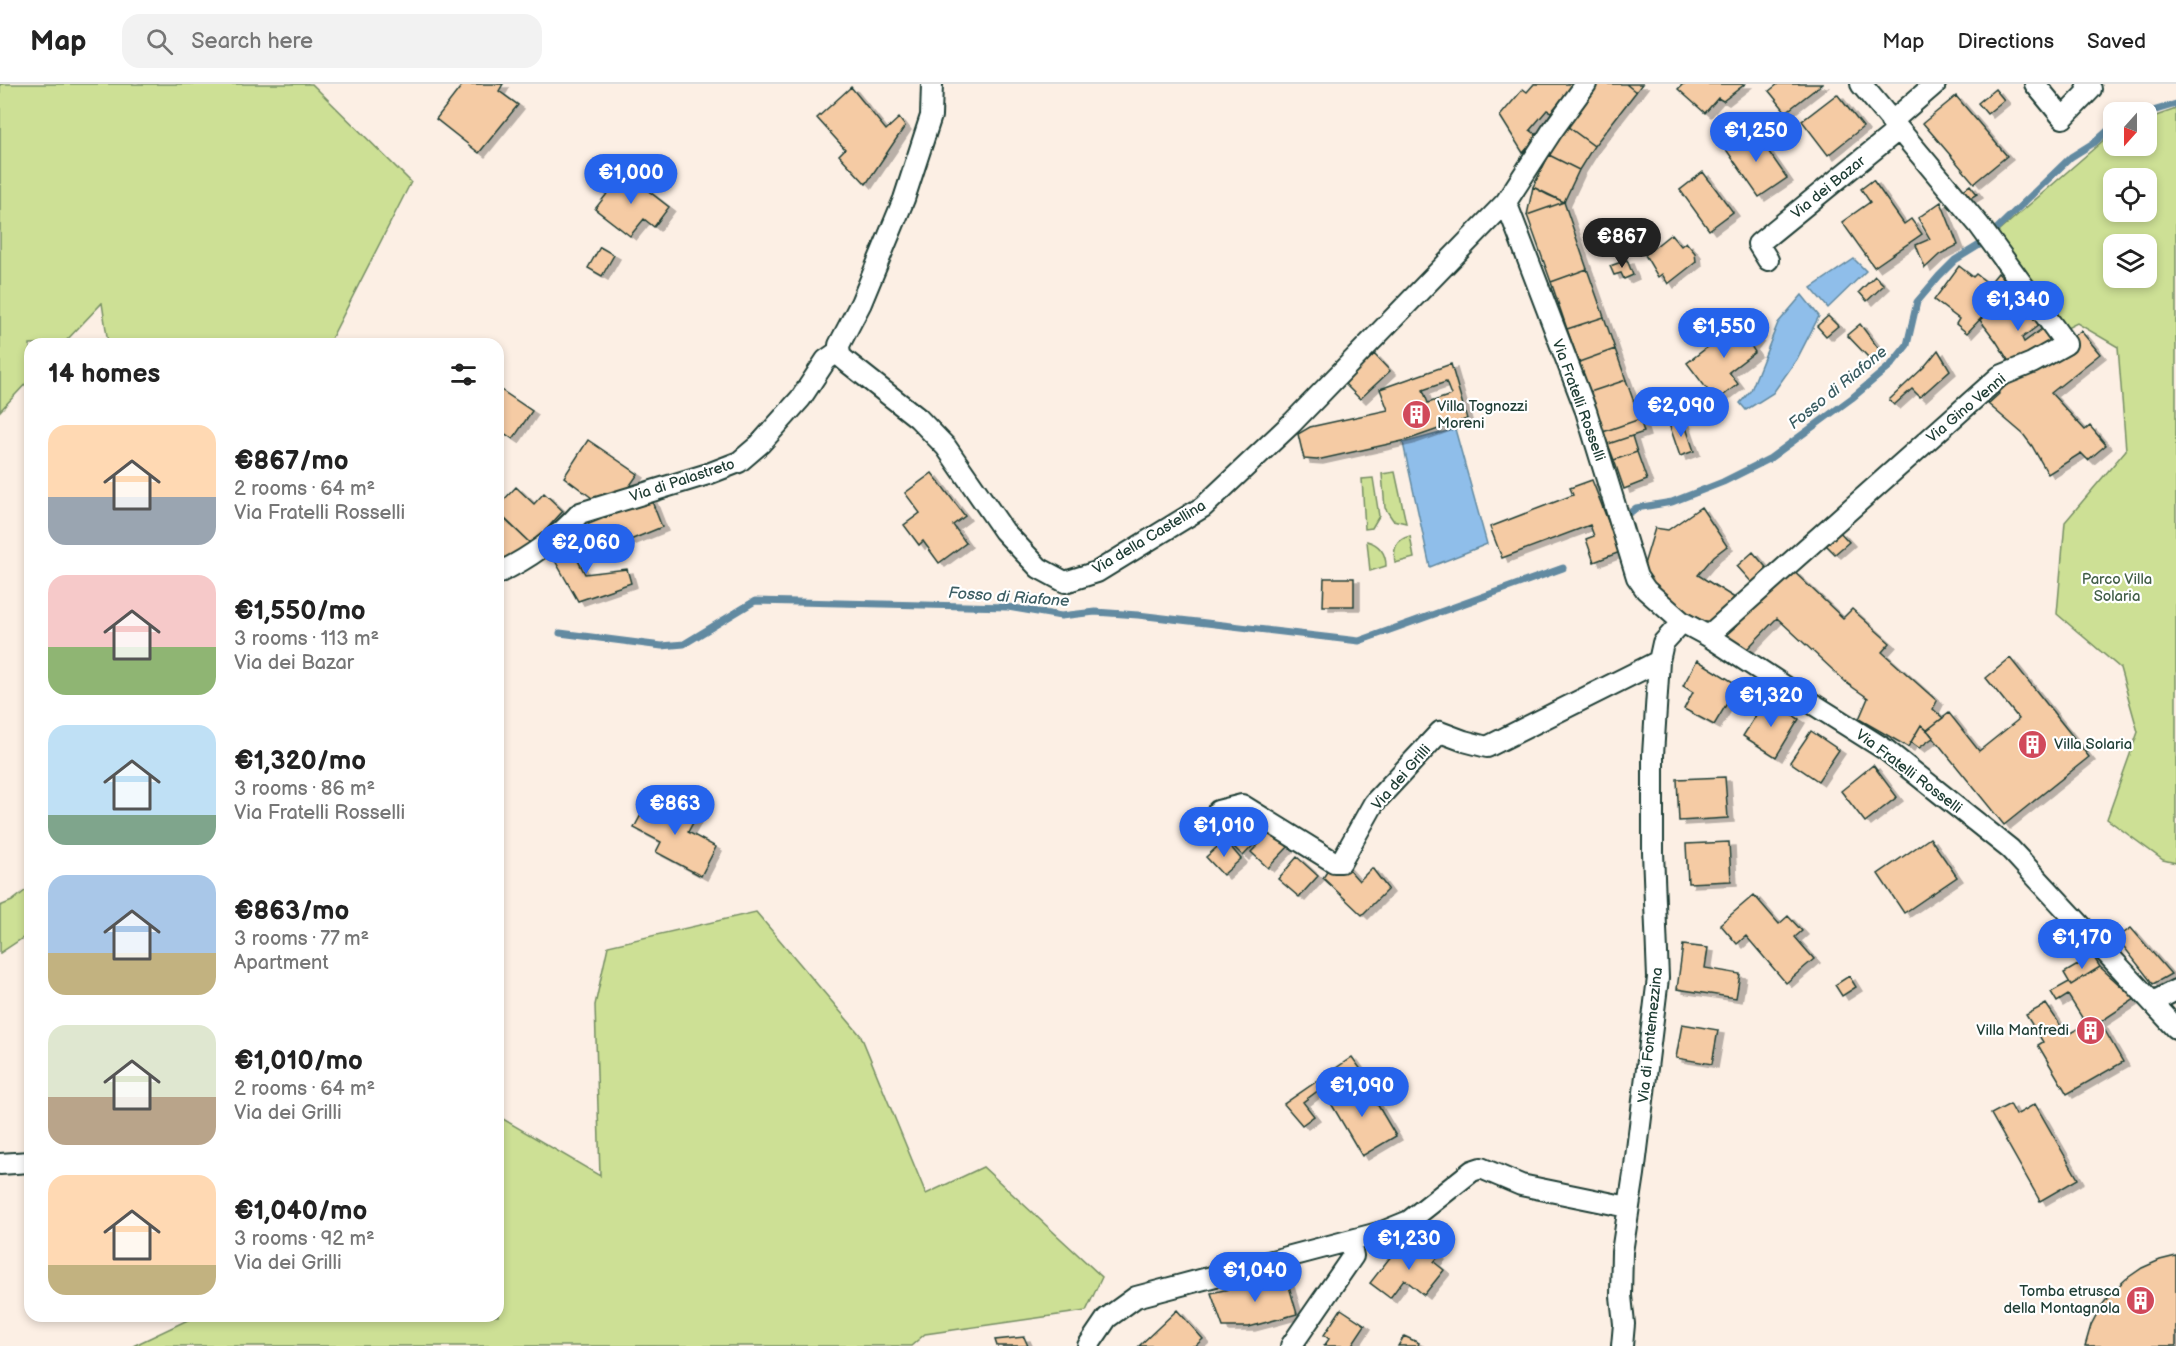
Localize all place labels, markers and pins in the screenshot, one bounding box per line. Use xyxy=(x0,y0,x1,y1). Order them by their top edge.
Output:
pin: €1,250 xyxy=(1707,112,1805,163)
pin: €1,000 xyxy=(582,154,680,205)
pin: €867 xyxy=(1586,218,1658,269)
pin: €1,340 xyxy=(1969,281,2067,332)
pin: €1,550 xyxy=(1675,308,1773,359)
pin: €2,090 xyxy=(1632,387,1730,438)
place label: Villa Tognozzi Moreni xyxy=(1437,397,1528,433)
building icon: Villa Tognozzi Moreni xyxy=(1400,399,1432,431)
pin: €2,060 xyxy=(537,524,635,575)
pin: €1,320 xyxy=(1722,677,1820,728)
building icon: Villa Solaria xyxy=(2017,728,2049,760)
place label: Villa Solaria xyxy=(2054,735,2132,754)
pin: €863 xyxy=(639,785,711,836)
pin: €1,010 xyxy=(1175,807,1273,858)
pin: €1,170 xyxy=(2033,919,2131,970)
building icon: Villa Manfredi xyxy=(2074,1014,2106,1046)
place label: Villa Manfredi xyxy=(1976,1021,2069,1040)
pin: €1,090 xyxy=(1313,1067,1411,1118)
pin: €1,230 xyxy=(1360,1220,1458,1271)
pin: €1,040 xyxy=(1206,1252,1304,1303)
place label: Tomba etrusca della Montagnola xyxy=(2003,1282,2120,1318)
building icon: Tomba etrusca della Montagnola xyxy=(2125,1284,2157,1316)

